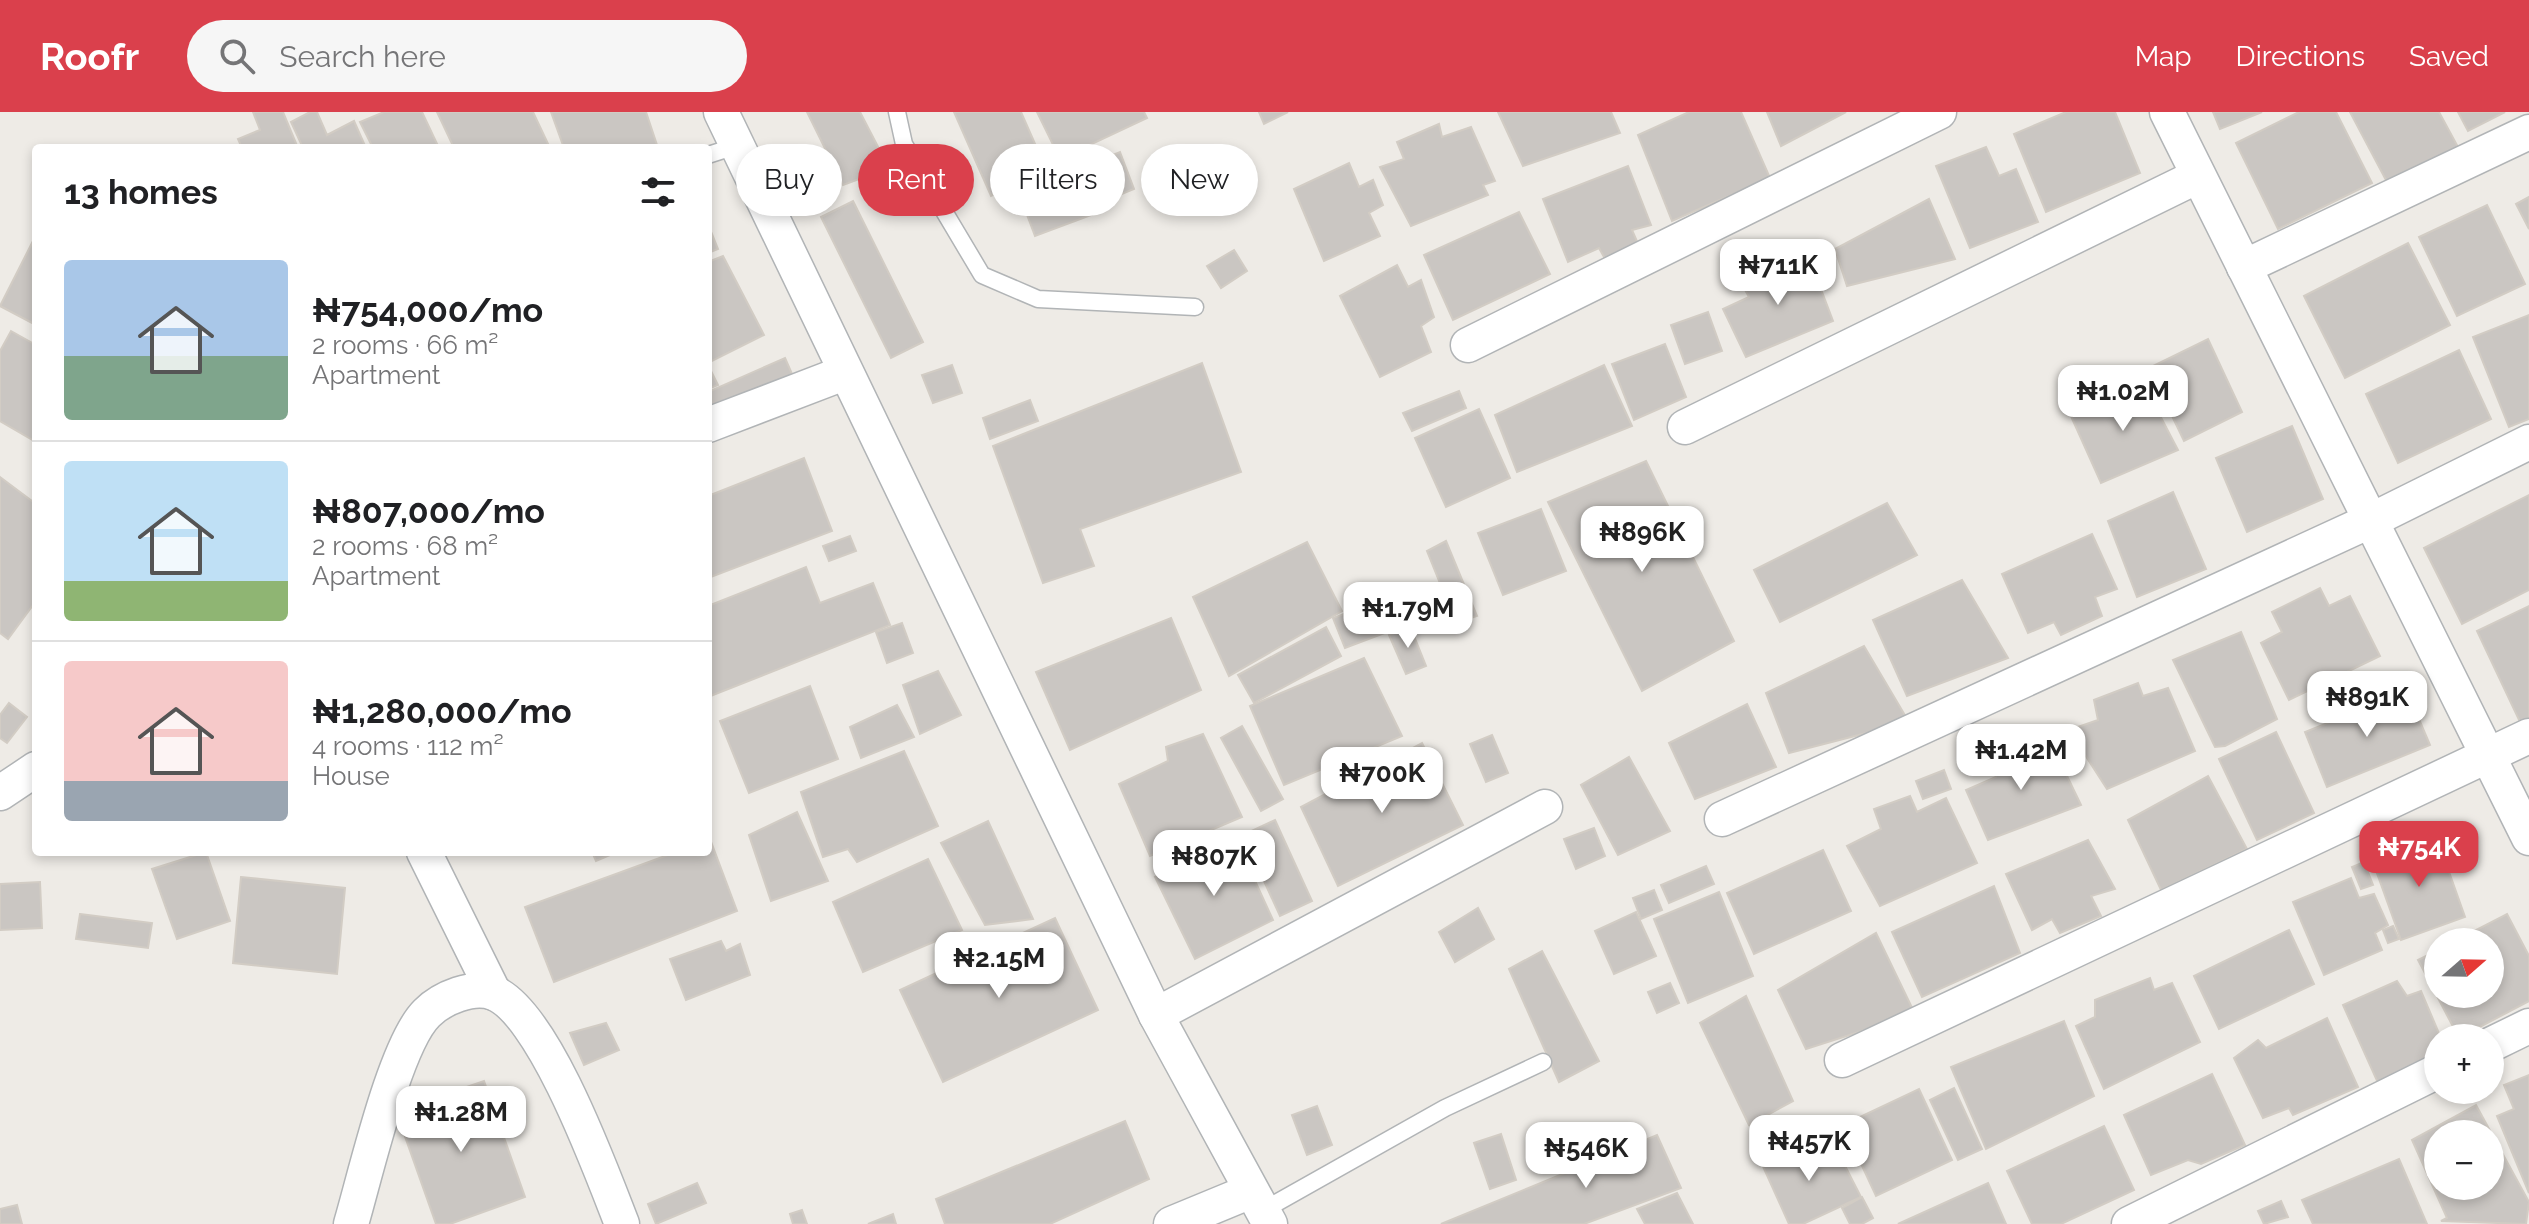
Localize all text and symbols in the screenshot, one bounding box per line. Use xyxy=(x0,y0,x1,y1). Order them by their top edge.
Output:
search box xyxy=(187,20,747,92)
text: Roofr xyxy=(40,34,139,79)
icon: search xyxy=(215,34,259,78)
text: Search here xyxy=(279,39,446,74)
text: Map xyxy=(2135,40,2192,73)
text: Directions xyxy=(2236,40,2365,73)
text: Saved xyxy=(2409,40,2489,73)
chip: Buy xyxy=(736,144,842,216)
chip: Rent xyxy=(858,144,974,216)
chip: Filters xyxy=(990,144,1125,216)
chip: New xyxy=(1141,144,1258,216)
icon: filters xyxy=(636,170,680,214)
text: 13 homes xyxy=(64,172,218,212)
pin: ₦711K xyxy=(1722,239,1834,307)
text: ₦711K xyxy=(1738,250,1818,280)
text: ₦754,000/mo xyxy=(312,290,543,330)
icon: home xyxy=(128,292,224,388)
text: 2 rooms · 66 m² xyxy=(312,330,498,360)
text: Apartment xyxy=(312,360,441,390)
pin: ₦1.02M xyxy=(2058,365,2188,433)
text: ₦1.02M xyxy=(2076,376,2170,406)
text: ₦807,000/mo xyxy=(312,491,545,531)
icon: home xyxy=(128,493,224,589)
pin: ₦896K xyxy=(1586,506,1698,574)
text: ₦896K xyxy=(1599,517,1685,547)
text: 2 rooms · 68 m² xyxy=(312,531,498,561)
text: Apartment xyxy=(312,561,441,591)
pin: ₦1.79M xyxy=(1343,582,1473,650)
text: ₦1.79M xyxy=(1362,593,1454,623)
pin: ₦891K xyxy=(2311,671,2423,739)
text: ₦891K xyxy=(2325,682,2409,712)
text: ₦1,280,000/mo xyxy=(312,691,572,731)
icon: home xyxy=(128,693,224,789)
pin: ₦1.42M xyxy=(1956,724,2086,792)
text: 4 rooms · 112 m² xyxy=(312,731,504,761)
text: ₦1.42M xyxy=(1974,735,2068,765)
pin: ₦700K xyxy=(1326,747,1438,815)
text: ₦700K xyxy=(1339,758,1425,788)
text: House xyxy=(312,761,390,791)
pin: ₦754K xyxy=(2363,821,2475,889)
pin: ₦807K xyxy=(1158,830,1270,898)
text: ₦754K xyxy=(2377,832,2461,862)
text: ₦807K xyxy=(1171,841,1257,871)
north arrow xyxy=(2424,928,2504,1008)
map controls xyxy=(2424,928,2504,1200)
pin: ₦2.15M xyxy=(934,932,1064,1000)
text: ₦2.15M xyxy=(953,943,1045,973)
button: + xyxy=(2424,1024,2504,1104)
pin: ₦1.28M xyxy=(396,1086,526,1154)
text: ₦1.28M xyxy=(414,1097,508,1127)
pin: ₦457K xyxy=(1753,1115,1865,1183)
button: − xyxy=(2424,1120,2504,1200)
pin: ₦546K xyxy=(1530,1122,1642,1190)
text: ₦457K xyxy=(1767,1126,1851,1156)
text: ₦546K xyxy=(1544,1133,1628,1163)

